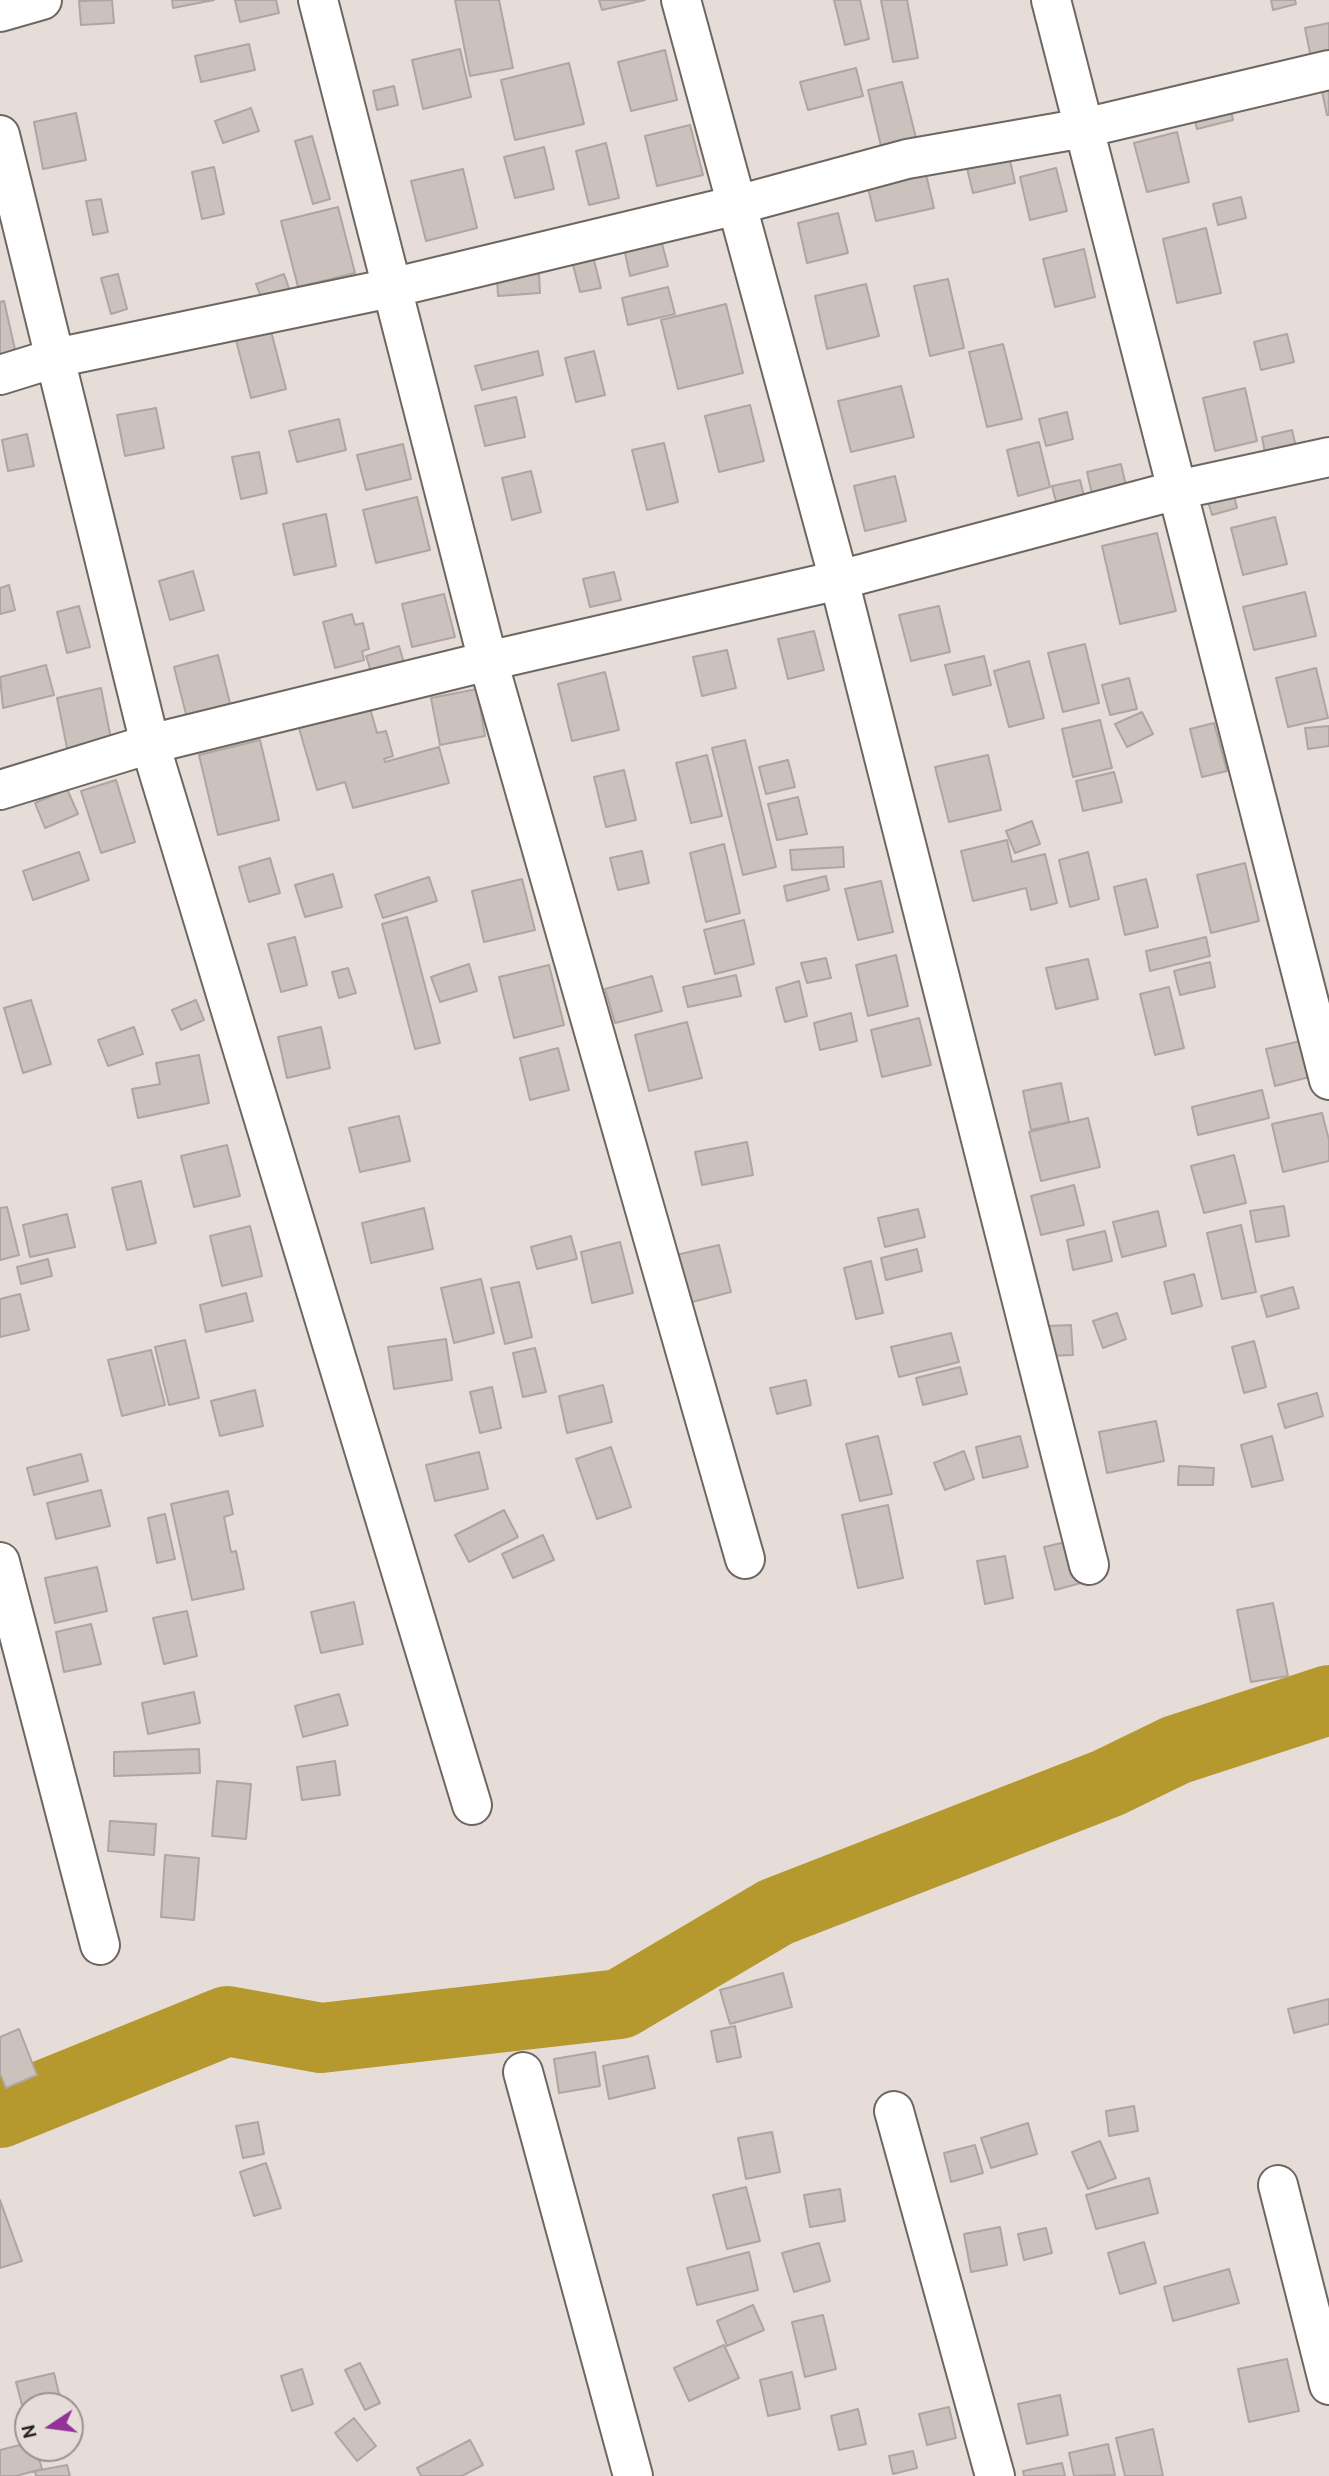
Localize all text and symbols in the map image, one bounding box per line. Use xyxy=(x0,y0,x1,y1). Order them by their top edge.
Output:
north arrow xyxy=(14,2392,84,2462)
text: N xyxy=(17,2422,44,2441)

